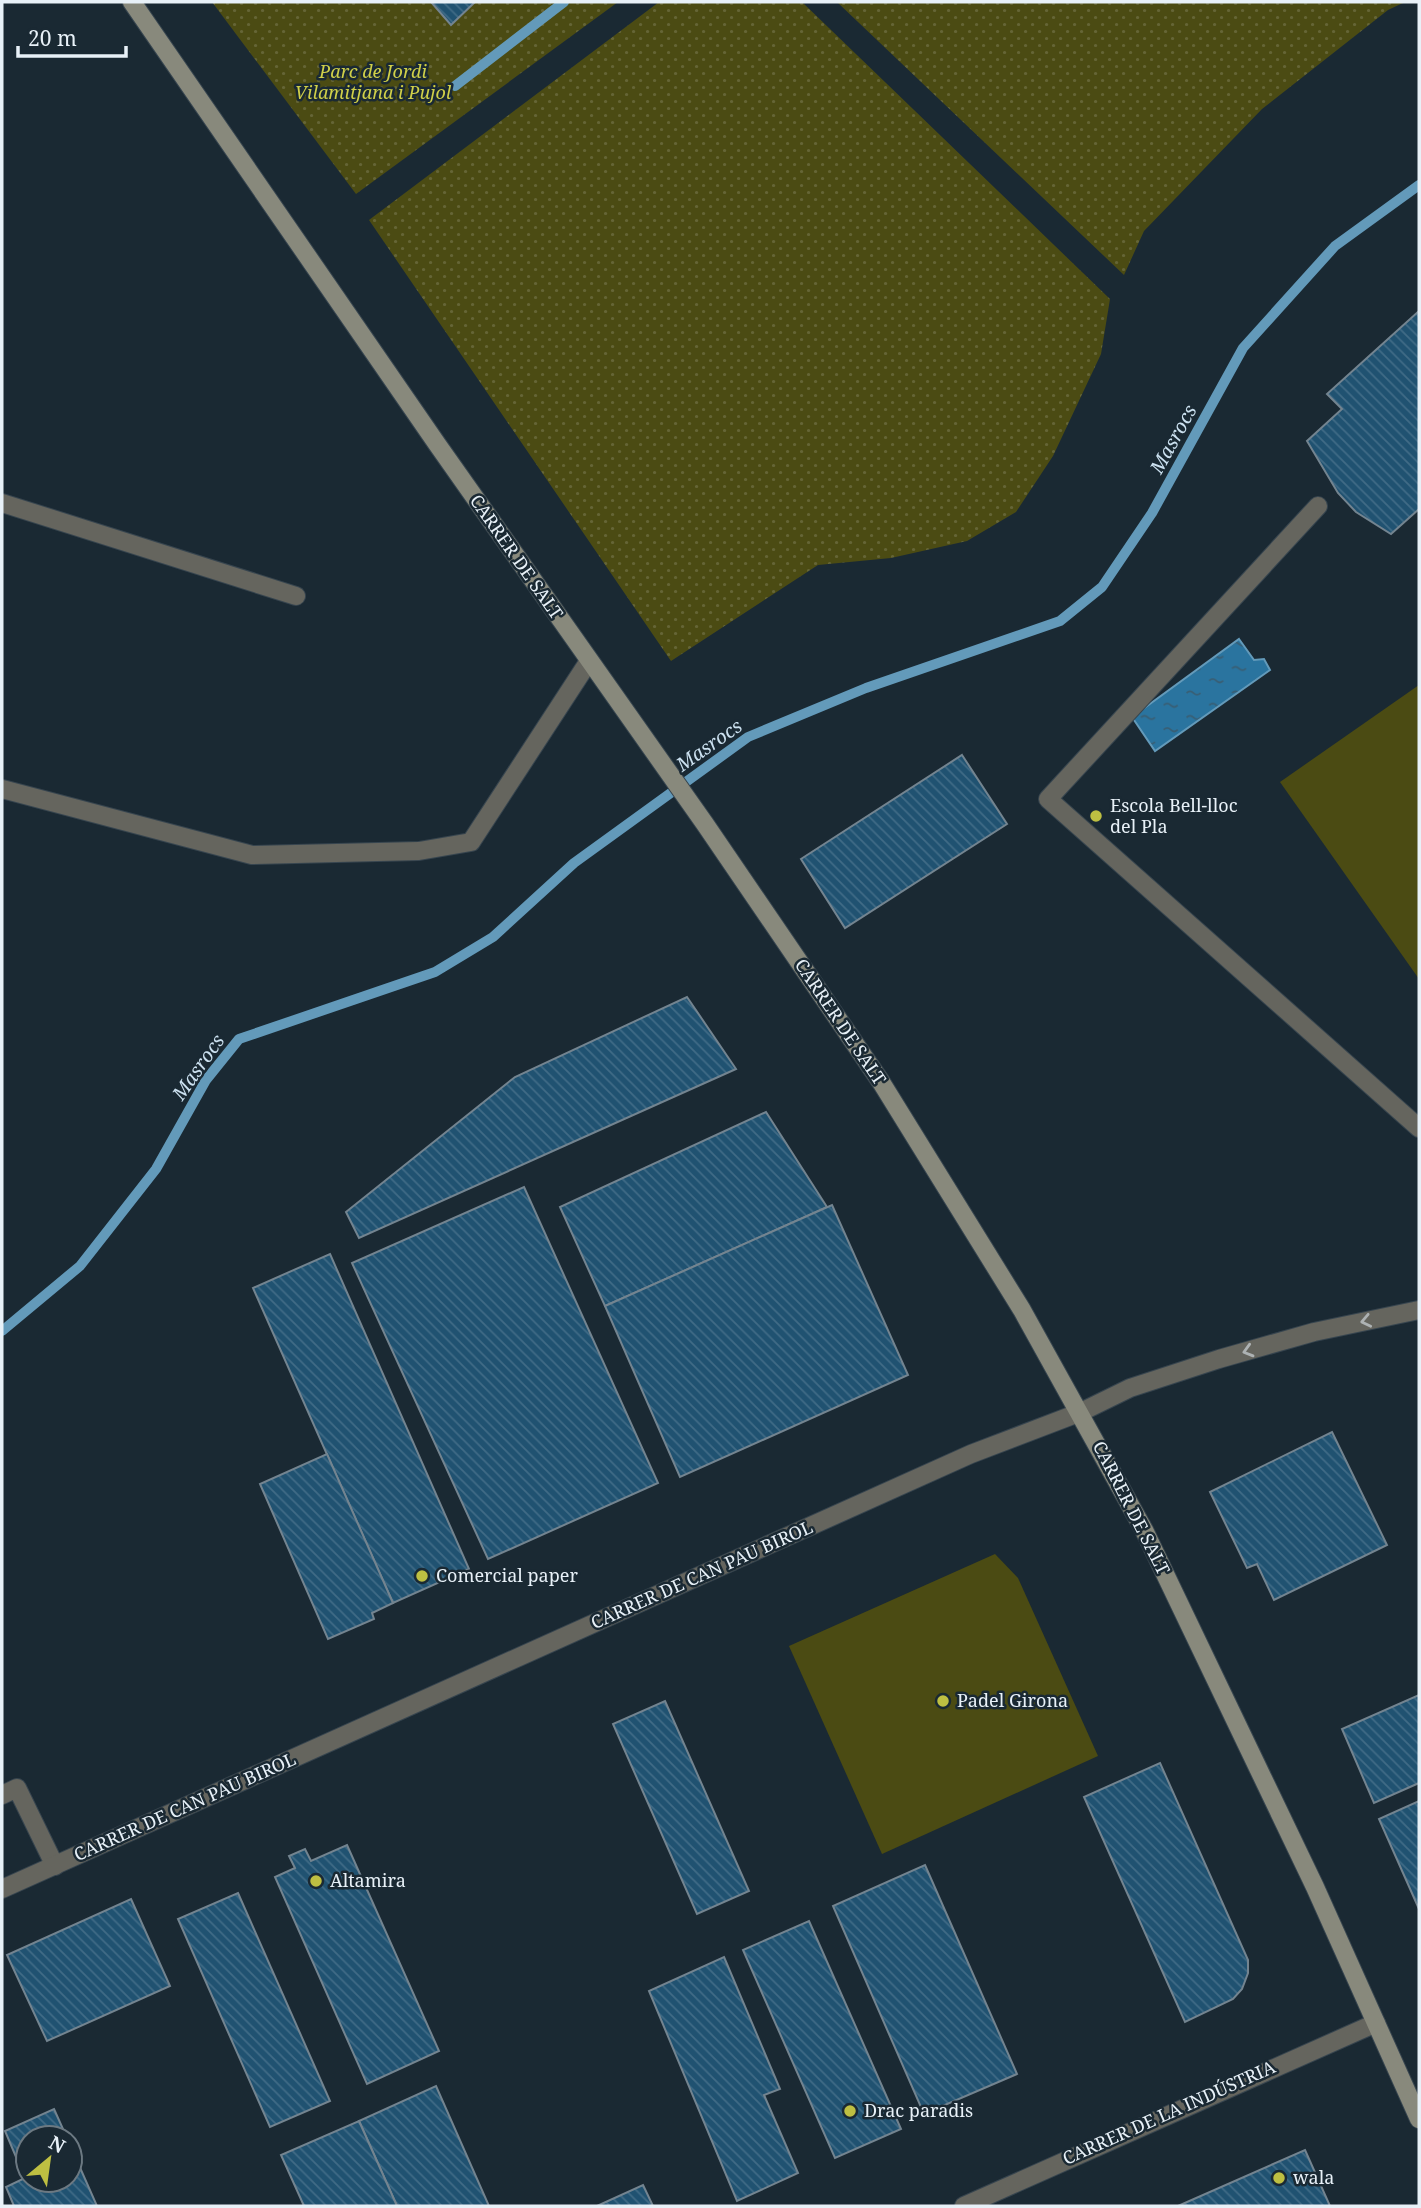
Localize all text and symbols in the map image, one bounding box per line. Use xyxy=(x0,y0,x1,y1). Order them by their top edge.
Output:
scale bar xyxy=(18,14,126,58)
text: 20 m xyxy=(28,24,77,52)
park label: Parc de Jordi Vilamitjana i Pujol xyxy=(295,59,452,104)
water label: Masrocs xyxy=(1143,400,1203,479)
street label: CARRER DE SALT xyxy=(465,489,569,624)
water label: Masrocs xyxy=(670,713,747,778)
place label: Escola Bell-lloc del Pla xyxy=(1110,793,1238,838)
marker: Escola Bell-lloc del Pla xyxy=(1088,808,1104,824)
street label: CARRER DE SALT xyxy=(790,954,892,1089)
water label: Masrocs xyxy=(165,1029,230,1106)
one-way arrow xyxy=(1361,1312,1373,1327)
one-way arrow xyxy=(1242,1342,1254,1357)
street label: CARRER DE SALT xyxy=(1088,1437,1176,1579)
street label: CARRER DE CAN PAU BIROL xyxy=(587,1514,816,1634)
place label: Comercial paper xyxy=(436,1563,578,1587)
marker: Comercial paper xyxy=(414,1568,430,1584)
place label: Padel Girona xyxy=(957,1688,1068,1712)
marker: Padel Girona xyxy=(935,1693,951,1709)
street label: CARRER DE CAN PAU BIROL xyxy=(70,1746,299,1866)
place label: Altamira xyxy=(330,1868,406,1892)
marker: Altamira xyxy=(308,1873,324,1889)
street label: CARRER DE LA INDÚSTRIA xyxy=(1058,2054,1279,2170)
place label: Drac paradis xyxy=(864,2098,973,2122)
marker: Drac paradis xyxy=(842,2103,858,2119)
north arrow xyxy=(14,2124,84,2194)
text: N xyxy=(44,2129,70,2159)
place label: wala xyxy=(1293,2165,1334,2189)
marker: wala xyxy=(1271,2170,1287,2186)

